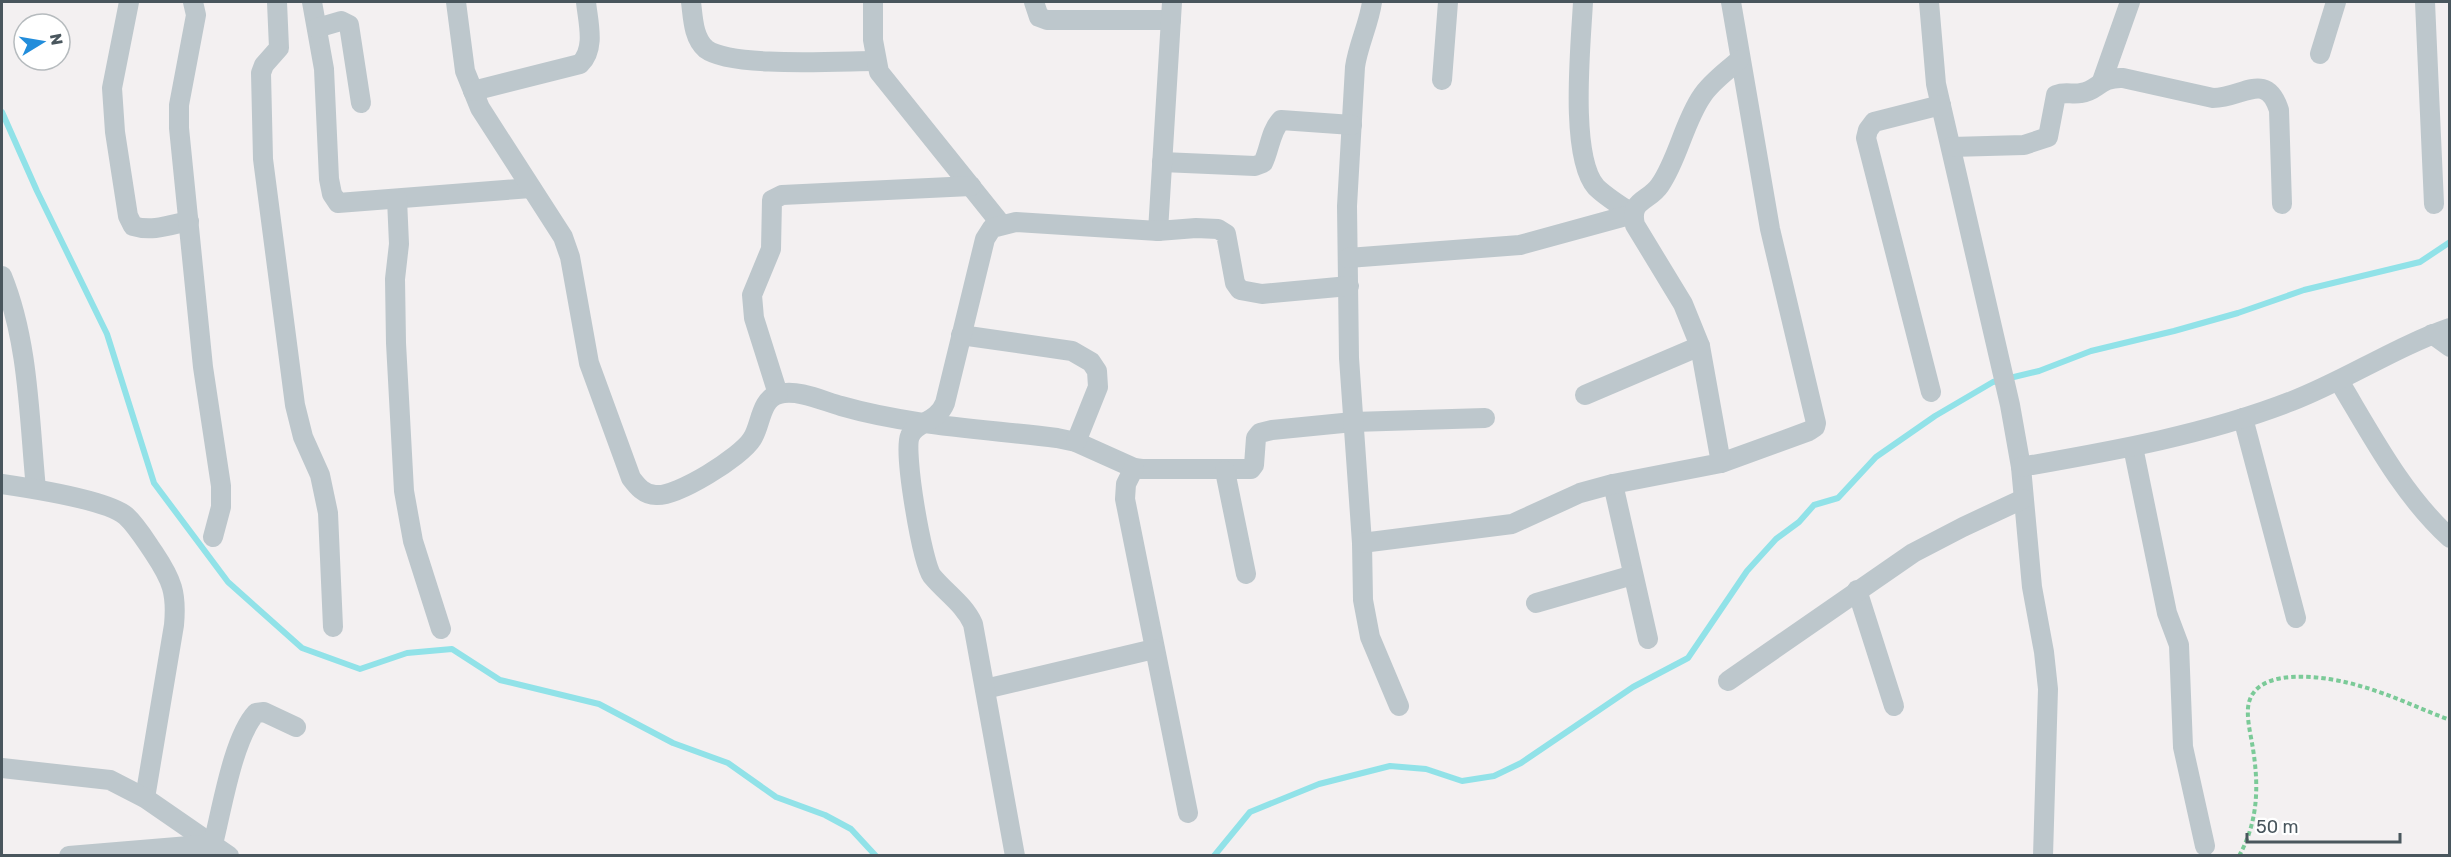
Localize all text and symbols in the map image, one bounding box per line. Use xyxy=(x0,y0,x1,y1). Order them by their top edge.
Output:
north arrow xyxy=(12,12,72,72)
text: N xyxy=(46,32,67,47)
scale bar xyxy=(2247,806,2400,844)
text: 50 m xyxy=(2256,816,2299,838)

